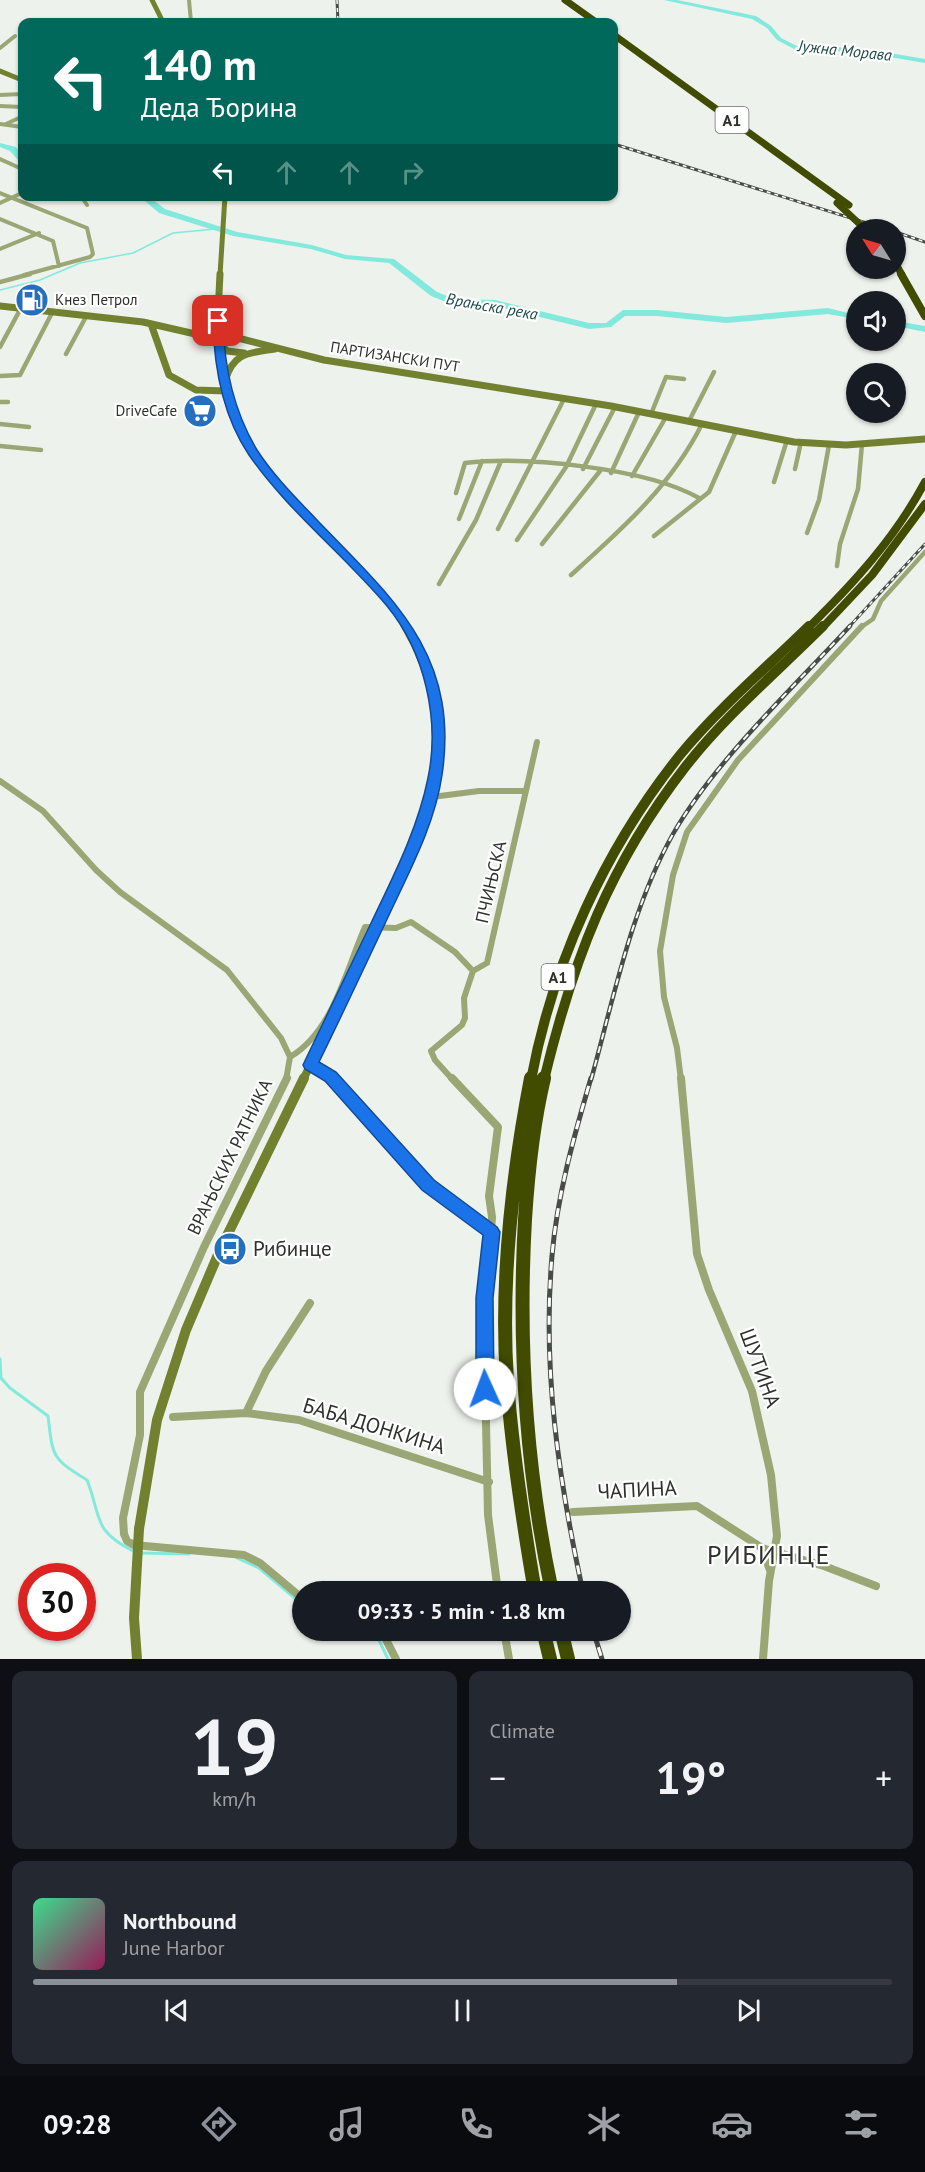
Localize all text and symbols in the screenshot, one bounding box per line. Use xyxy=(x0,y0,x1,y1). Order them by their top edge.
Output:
water label: Јужна Морава xyxy=(796,35,893,65)
text: 140 m xyxy=(141,37,257,92)
icon: left xyxy=(42,42,120,120)
text: Деда Ђорина xyxy=(141,90,297,124)
road number: A1 xyxy=(716,107,748,133)
icon: left xyxy=(207,156,240,189)
icon: ahead xyxy=(270,156,303,189)
icon: ahead xyxy=(333,156,366,189)
icon: right xyxy=(396,156,429,189)
north arrow xyxy=(846,219,906,279)
map controls xyxy=(846,219,906,423)
fuel station icon: Кнез Петрол xyxy=(14,282,50,318)
water label: Врањска река xyxy=(445,288,540,324)
place label: Кнез Петрол xyxy=(55,290,138,309)
button: sound xyxy=(846,291,906,351)
pin xyxy=(192,295,243,346)
icon: arrive xyxy=(201,304,234,337)
street label: ПАРТИЗАНСКИ ПУТ xyxy=(329,337,462,376)
button: search xyxy=(846,363,906,423)
supermarket icon: DriveCafe xyxy=(182,393,218,429)
place label: DriveCafe xyxy=(115,401,177,420)
street label: ПЧИЊСКА xyxy=(470,838,511,925)
road number: A1 xyxy=(542,964,574,990)
street label: ВРАЊСКИХ РАТНИКА xyxy=(182,1075,277,1238)
bus stop icon: Рибинце xyxy=(212,1231,248,1267)
place label: Рибинце xyxy=(253,1235,332,1262)
street label: ШУТИНА xyxy=(734,1325,787,1412)
position arrow xyxy=(453,1357,517,1421)
street label: БАБА ДОНКИНА xyxy=(300,1391,449,1460)
street label: ЧАПИНА xyxy=(597,1474,678,1505)
district label: РИБИНЦЕ xyxy=(707,1538,831,1571)
speed limit sign: 30 xyxy=(18,1563,96,1641)
text: 09:33 · 5 min · 1.8 km xyxy=(358,1597,565,1625)
text: 19 xyxy=(190,1696,278,1797)
text: Climate xyxy=(490,1718,555,1744)
text: 19° xyxy=(655,1748,726,1806)
text: − xyxy=(490,1756,506,1799)
text: + xyxy=(875,1756,892,1799)
text: km/h xyxy=(212,1786,256,1812)
text: Northbound xyxy=(123,1907,237,1935)
text: June Harbor xyxy=(123,1935,225,1961)
icon: previous xyxy=(160,1994,193,2027)
icon: pause xyxy=(446,1994,479,2027)
icon: next xyxy=(732,1994,765,2027)
icon: directions xyxy=(198,2103,240,2145)
icon: music xyxy=(326,2103,368,2145)
icon: phone xyxy=(455,2103,497,2145)
icon: climate xyxy=(583,2103,625,2145)
icon: car xyxy=(711,2103,753,2145)
icon: filters xyxy=(840,2103,882,2145)
text: 09:28 xyxy=(43,2107,112,2141)

